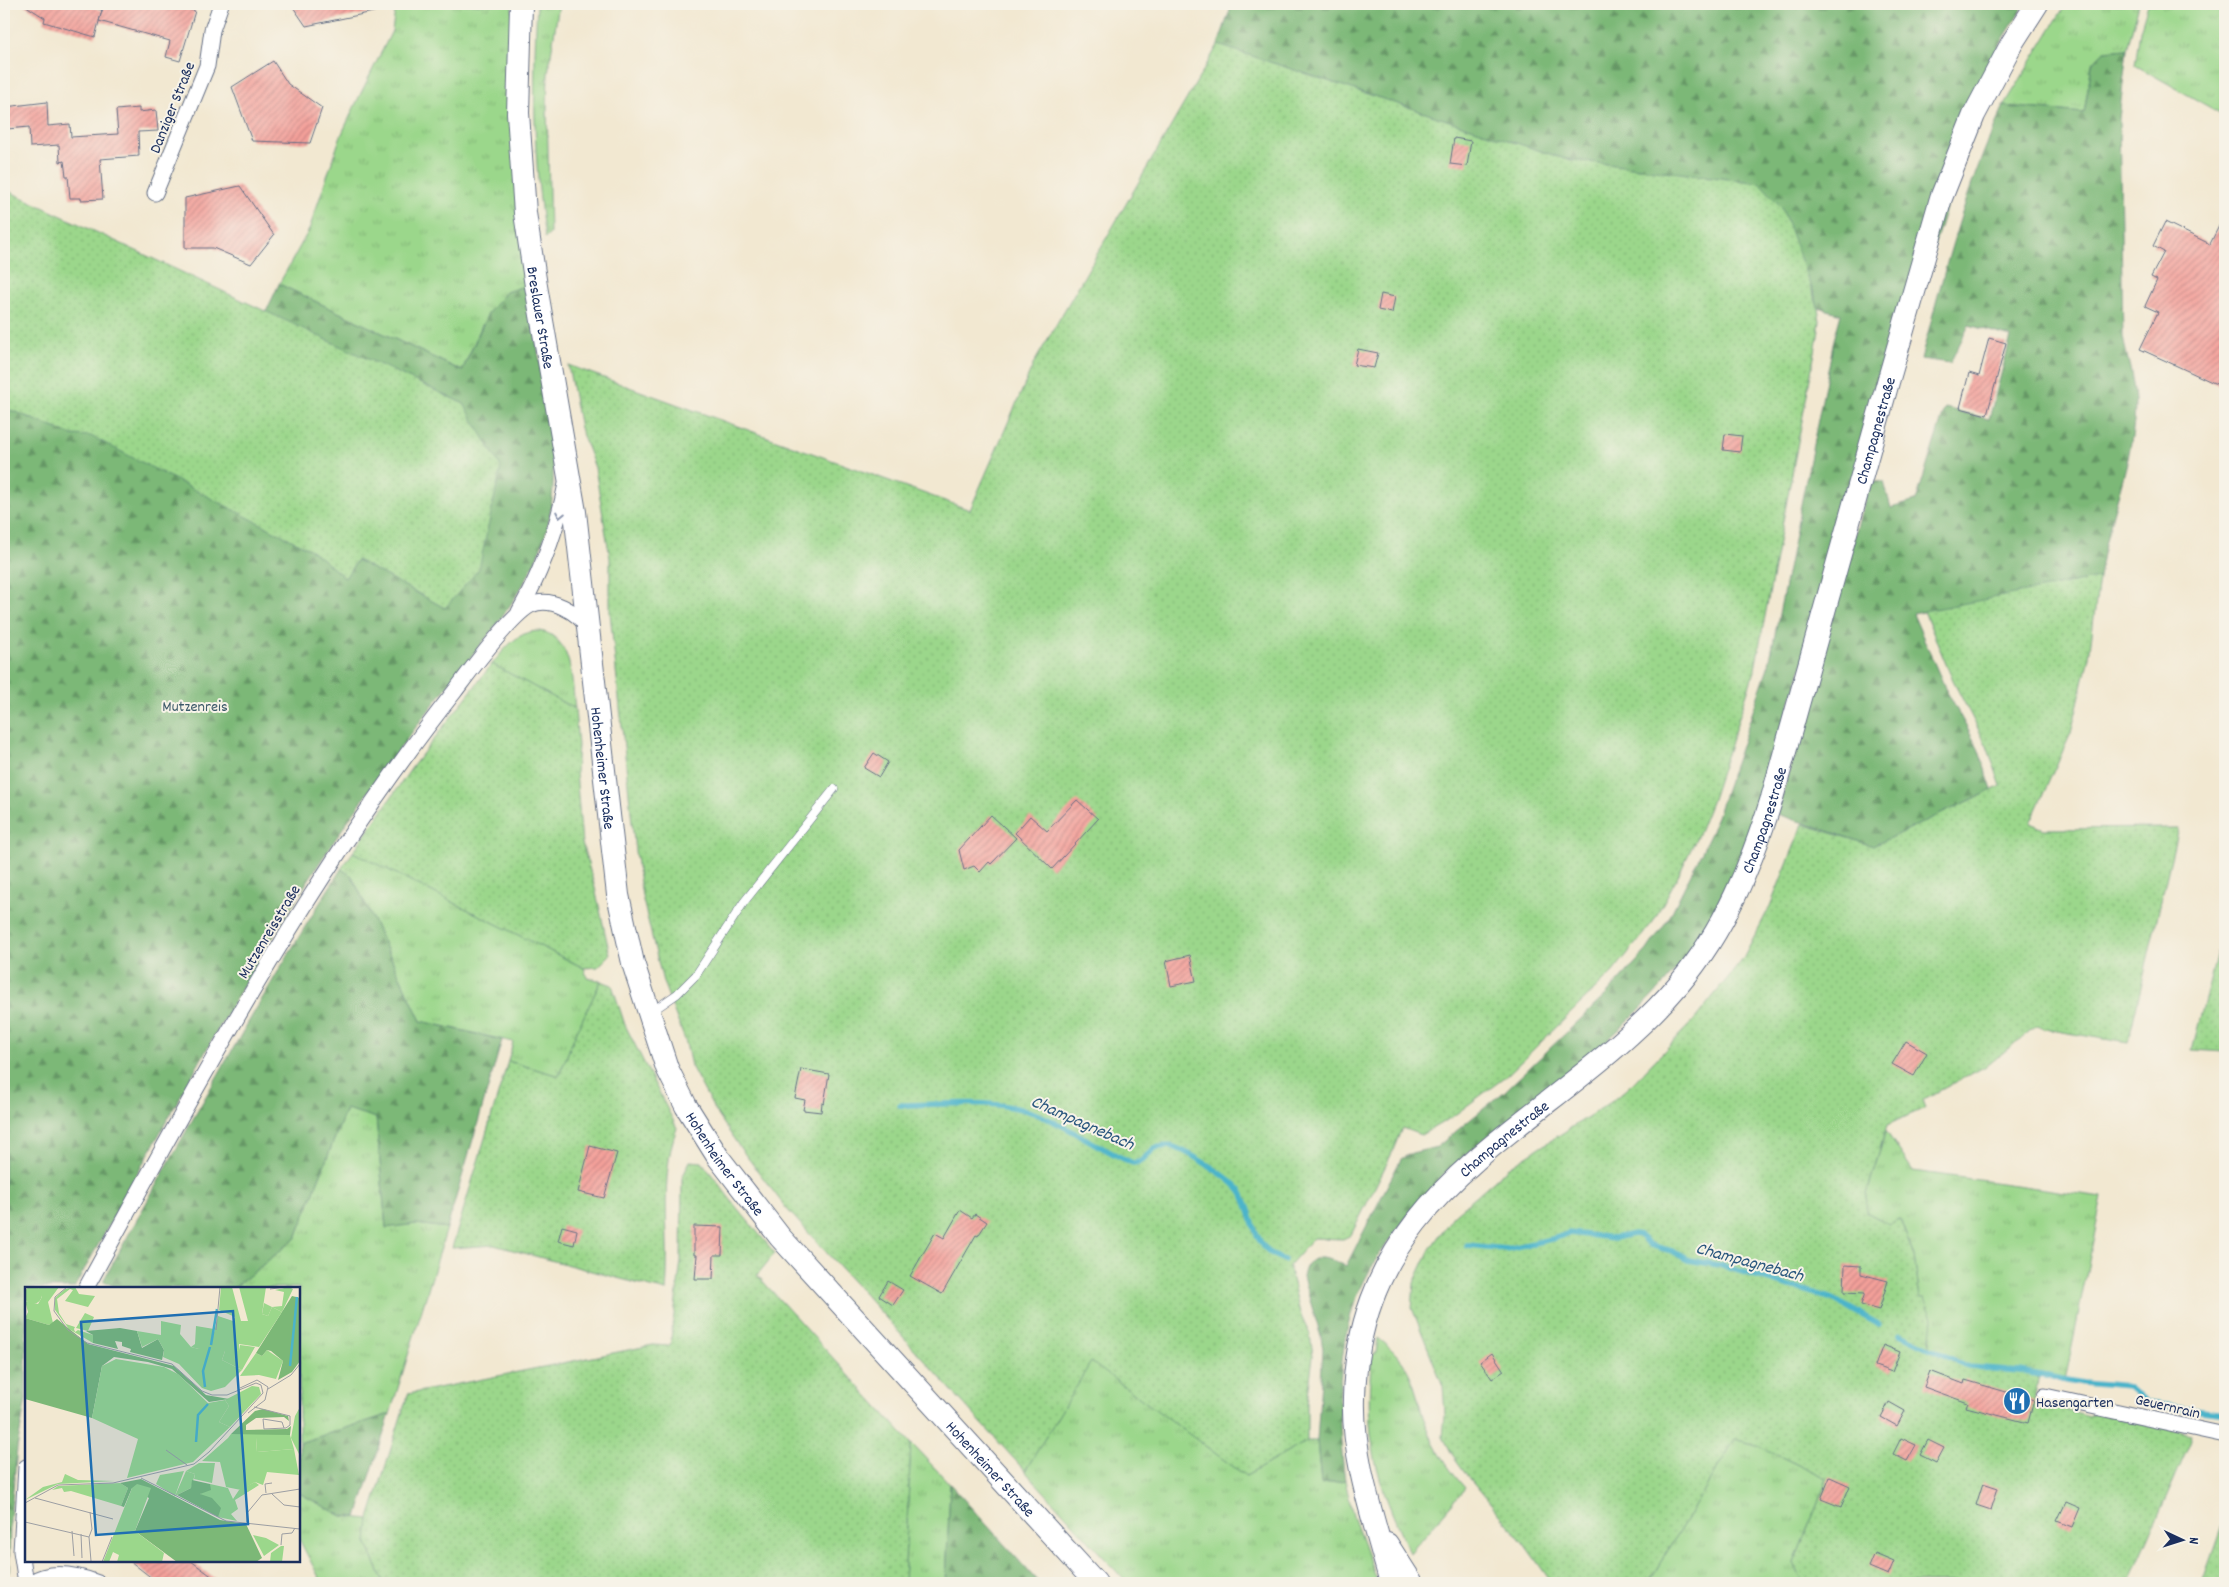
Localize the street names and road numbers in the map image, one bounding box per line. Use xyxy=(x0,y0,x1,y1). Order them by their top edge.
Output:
street label: Danziger Straße xyxy=(145,59,202,157)
street label: Breslauer Straße xyxy=(519,265,559,371)
street label: Champagnestraße xyxy=(1851,374,1903,488)
street label: Hohenheimer Straße xyxy=(583,706,620,831)
street label: Champagnestraße xyxy=(1737,765,1794,877)
street label: Mutzenreisstraße xyxy=(233,881,307,984)
street label: Champagnestraße xyxy=(1455,1096,1555,1184)
street label: Hohenheimer Straße xyxy=(678,1108,769,1222)
street label: Geuernrain xyxy=(2133,1389,2202,1426)
street label: Hohenheimer Straße xyxy=(939,1417,1039,1523)

